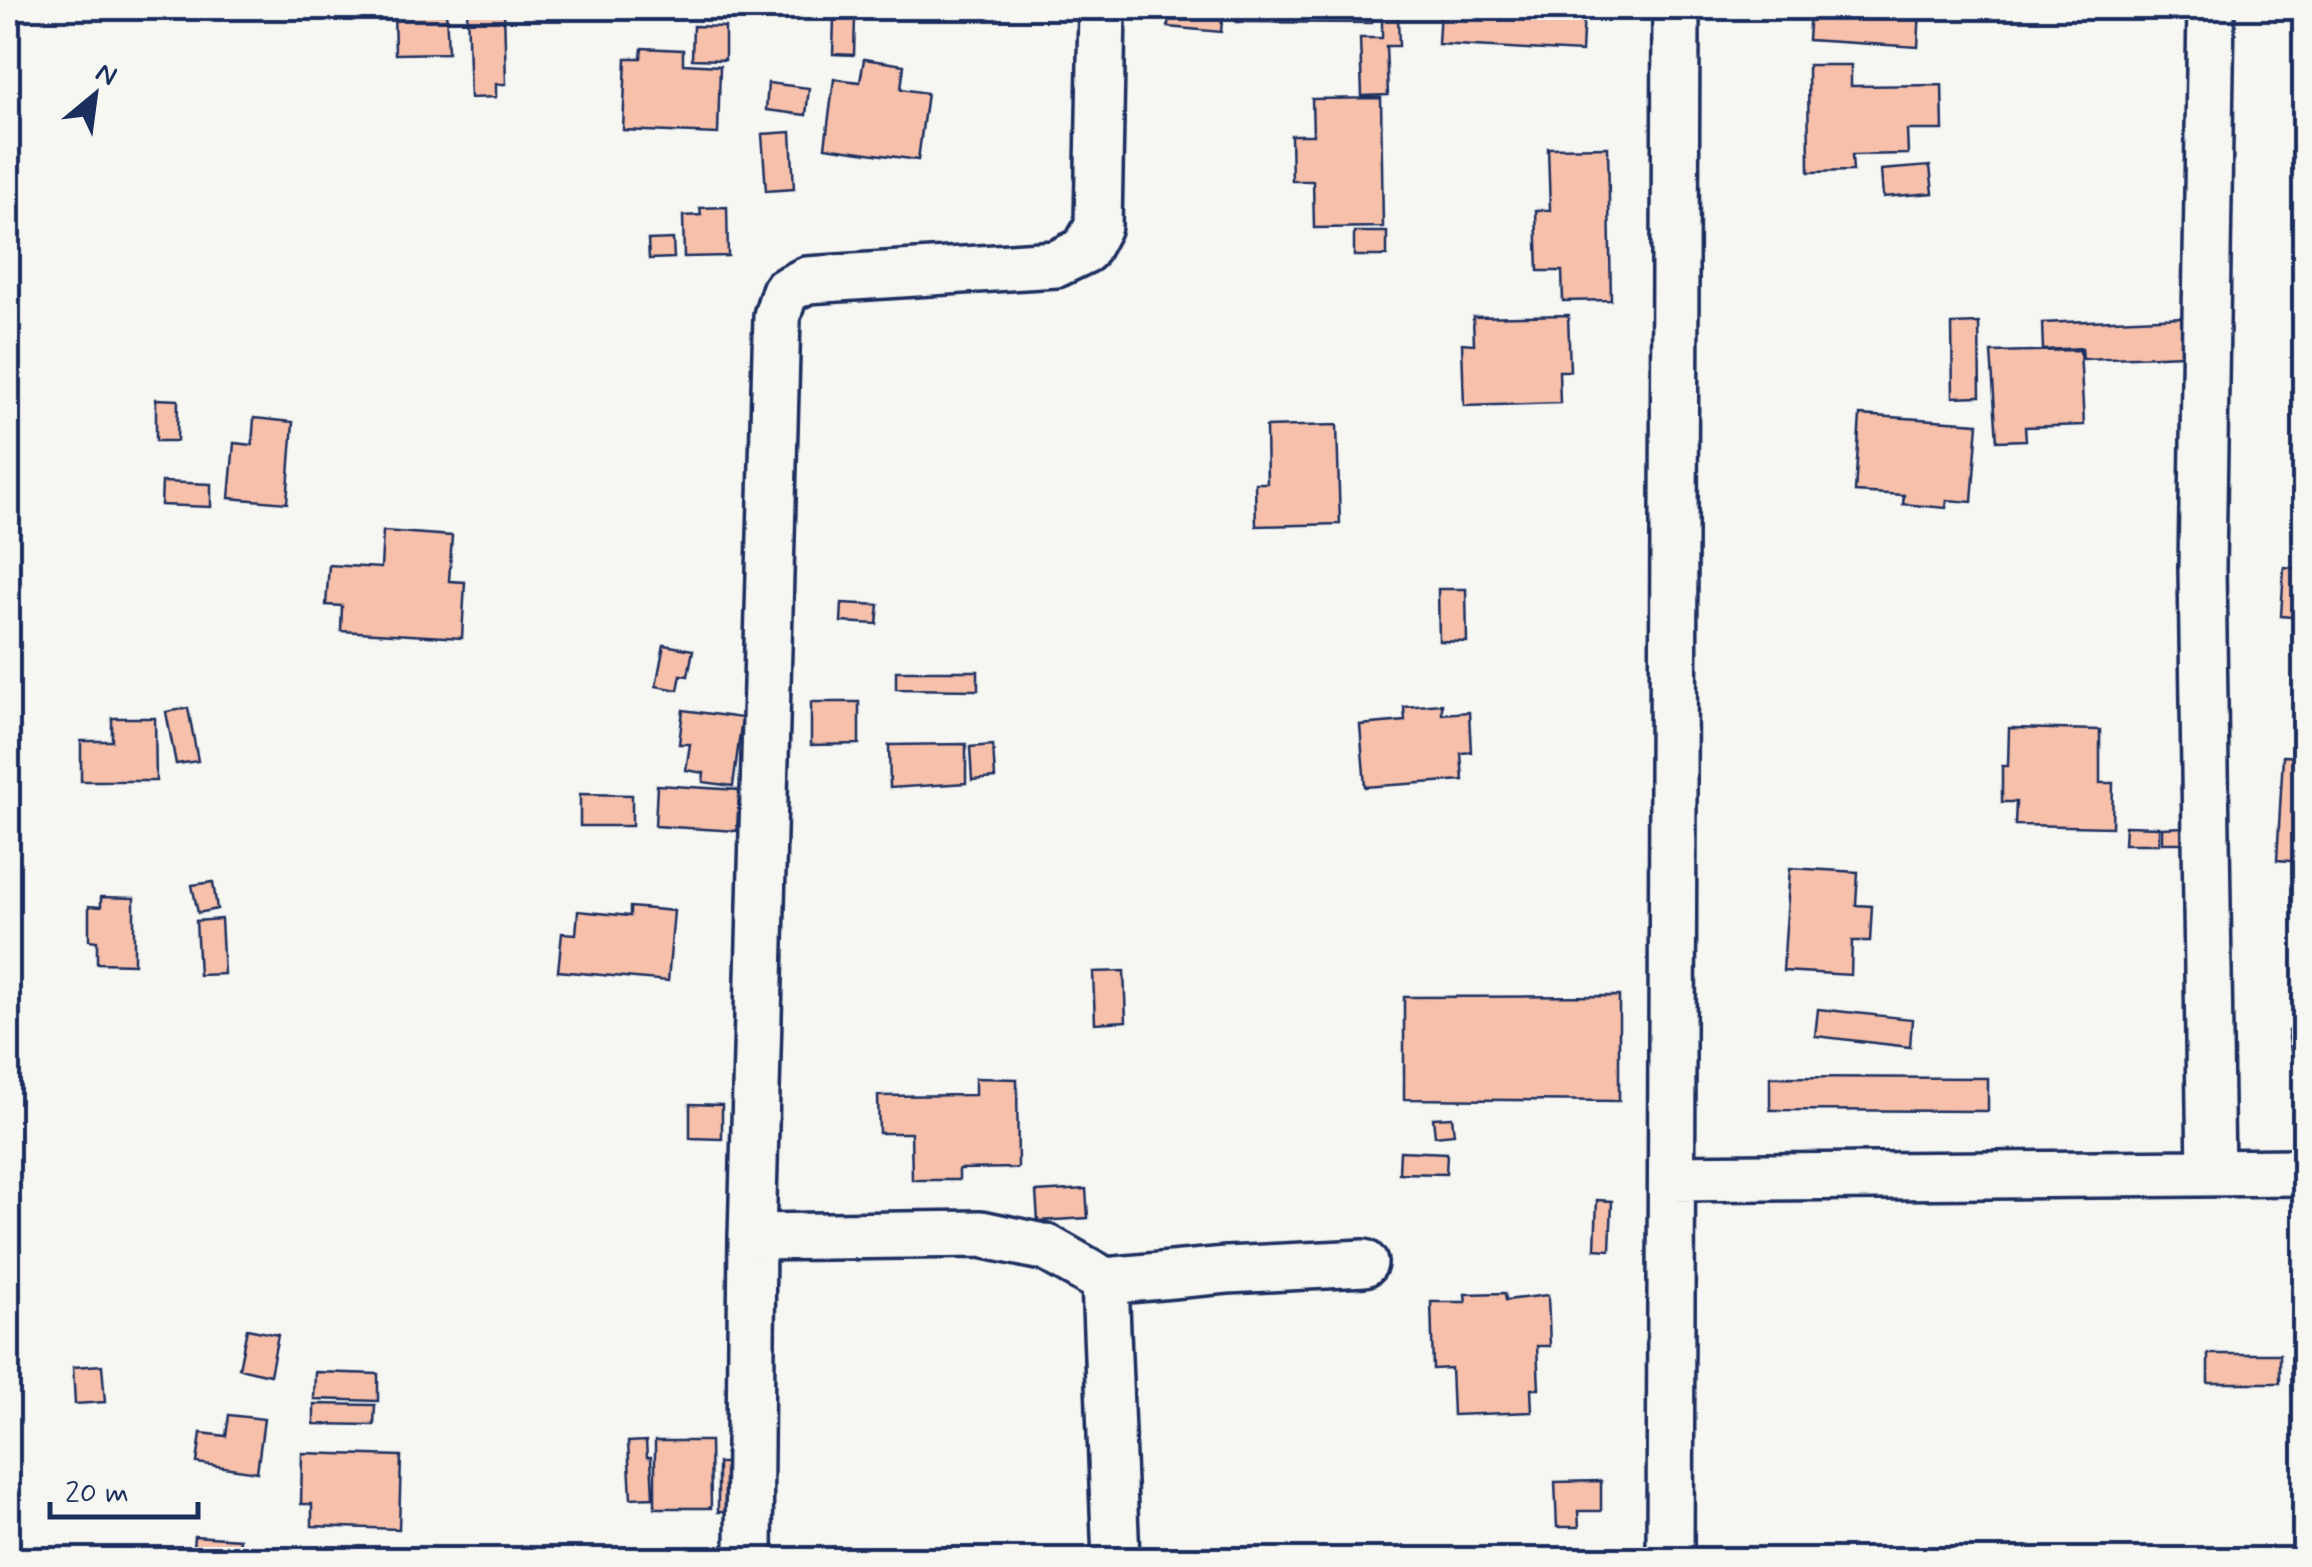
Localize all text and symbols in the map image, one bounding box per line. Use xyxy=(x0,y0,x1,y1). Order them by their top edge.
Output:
north arrow xyxy=(45,45,145,145)
text: N xyxy=(89,55,123,96)
scale bar xyxy=(50,1457,198,1519)
text: 20 m xyxy=(65,1474,129,1513)

